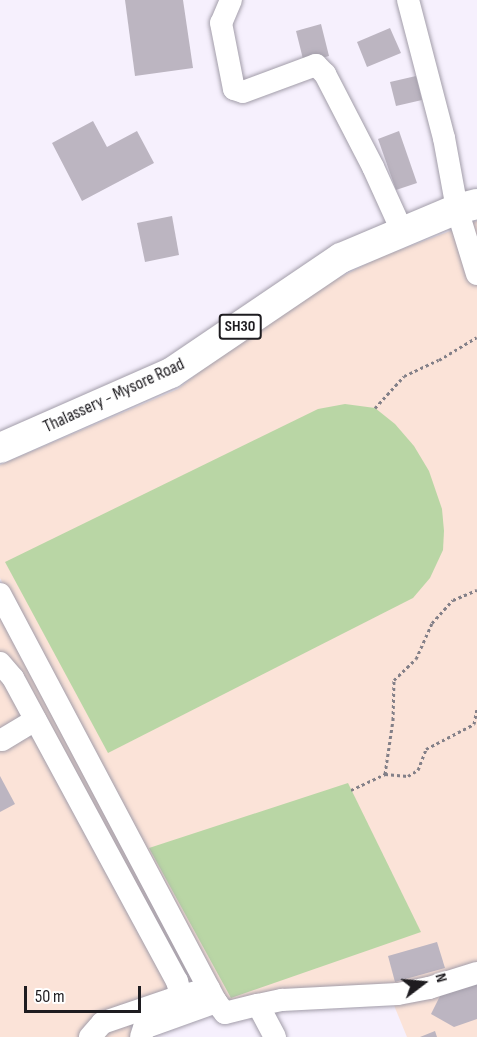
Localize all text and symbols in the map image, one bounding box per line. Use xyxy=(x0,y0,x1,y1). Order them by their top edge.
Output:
road number: SH30 xyxy=(218,314,262,340)
street label: Thalassery - Mysore Road xyxy=(40,354,188,438)
north arrow xyxy=(393,953,453,1013)
text: N xyxy=(430,971,451,985)
scale bar xyxy=(27,974,144,1012)
text: 50 m xyxy=(35,986,65,1007)

